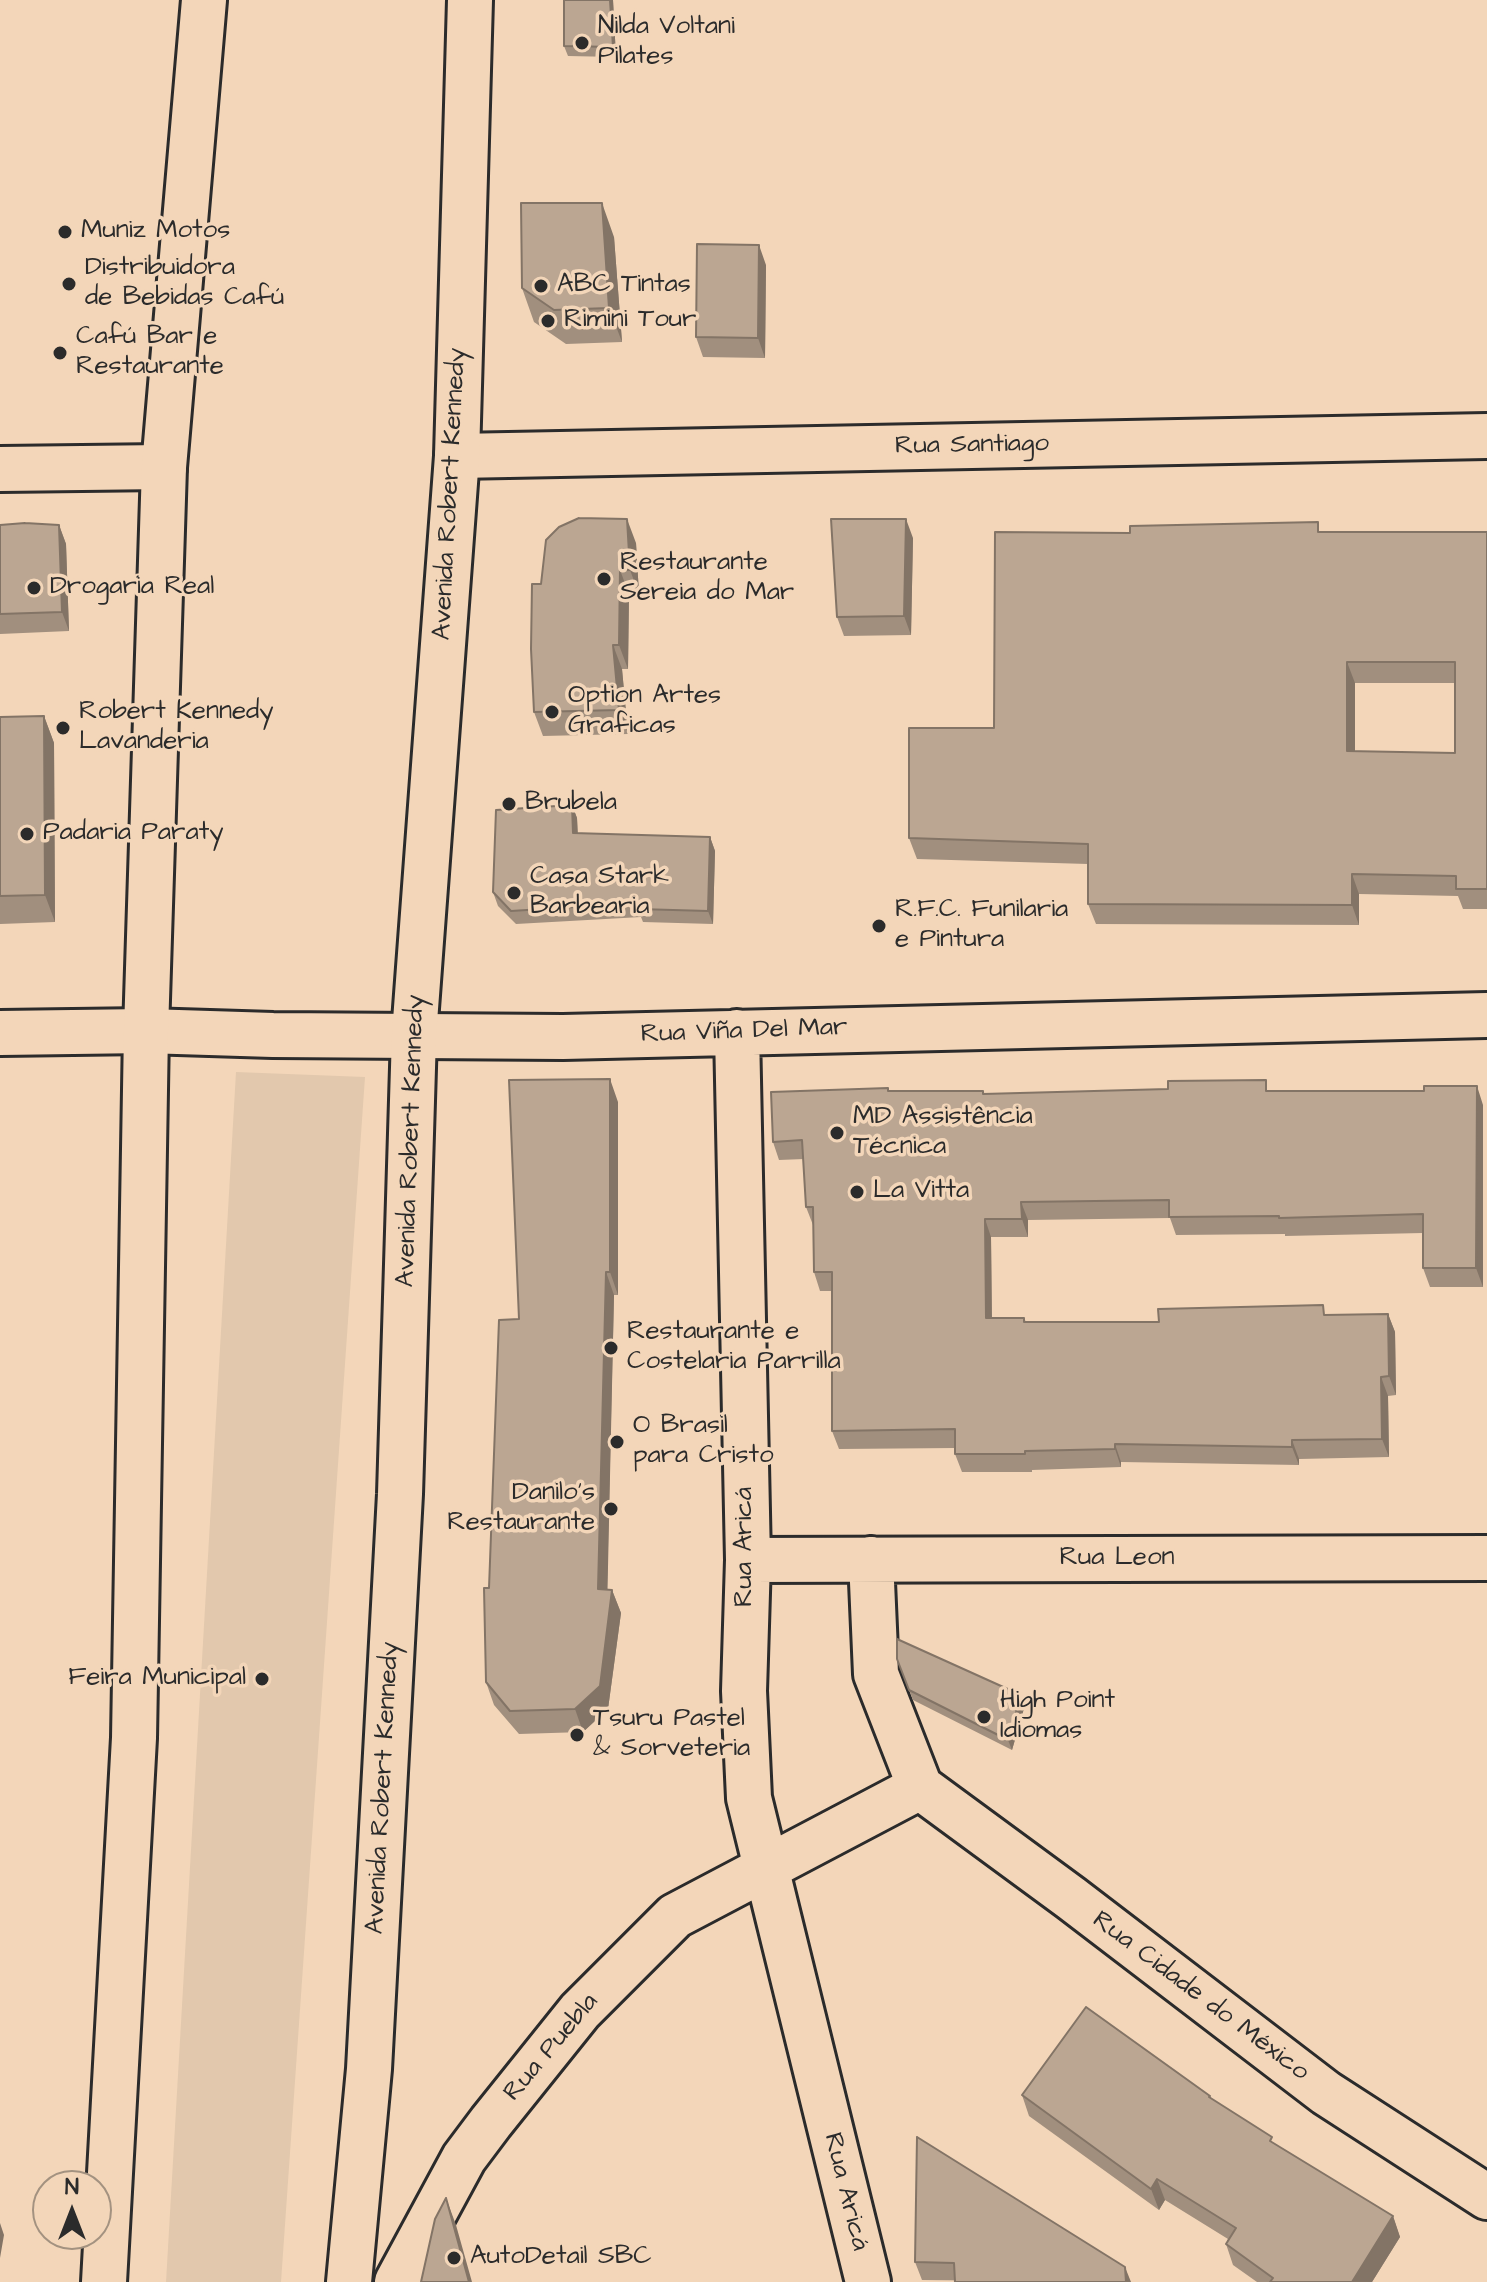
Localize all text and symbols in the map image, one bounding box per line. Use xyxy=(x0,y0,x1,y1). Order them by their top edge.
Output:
place label: Nilda Voltani Pilates xyxy=(598,12,735,74)
marker: Nilda Voltani Pilates xyxy=(573,34,591,52)
place label: Muniz Motos xyxy=(81,216,230,248)
marker: Muniz Motos xyxy=(56,223,74,241)
place label: Distribuidora de Bebidas Cafú xyxy=(85,253,284,314)
place label: ABC Tintas xyxy=(557,270,691,302)
marker: Distribuidora de Bebidas Cafú xyxy=(60,275,78,293)
marker: ABC Tintas xyxy=(532,277,550,295)
place label: Rimini Tour xyxy=(564,305,696,337)
marker: Rimini Tour xyxy=(539,312,557,330)
place label: Cafú Bar e Restaurante xyxy=(76,322,224,384)
marker: Cafú Bar e Restaurante xyxy=(51,344,69,362)
street label: Avenida Robert Kennedy xyxy=(428,347,474,641)
street label: Rua Santiago xyxy=(895,429,1049,463)
place label: Restaurante Sereia do Mar xyxy=(620,548,794,610)
marker: Restaurante Sereia do Mar xyxy=(595,570,613,588)
place label: Drogaria Real xyxy=(50,572,214,604)
marker: Drogaria Real xyxy=(25,579,43,597)
place label: Option Artes Graficas xyxy=(568,681,721,742)
place label: Robert Kennedy Lavanderia xyxy=(79,697,274,758)
marker: Option Artes Graficas xyxy=(543,703,561,721)
marker: Robert Kennedy Lavanderia xyxy=(54,719,72,737)
place label: Brubela xyxy=(525,788,617,820)
marker: Brubela xyxy=(500,795,518,813)
place label: Padaria Paraty xyxy=(43,818,223,850)
marker: Padaria Paraty xyxy=(18,825,36,843)
place label: Casa Stark Barbearia xyxy=(530,862,669,924)
marker: Casa Stark Barbearia xyxy=(505,884,523,902)
place label: R.F.C. Funilaria e Pintura xyxy=(895,895,1068,956)
marker: R.F.C. Funilaria e Pintura xyxy=(870,917,888,935)
street label: Avenida Robert Kennedy xyxy=(391,994,433,1288)
street label: Rua Viña Del Mar xyxy=(640,1013,848,1051)
place label: MD Assistência Técnica xyxy=(853,1102,1033,1164)
marker: MD Assistência Técnica xyxy=(828,1124,846,1142)
place label: La Vitta xyxy=(873,1176,969,1208)
marker: La Vitta xyxy=(848,1183,866,1201)
place label: Restaurante e Costelaria Parrilla xyxy=(627,1317,841,1378)
marker: Restaurante e Costelaria Parrilla xyxy=(602,1339,620,1357)
place label: O Brasil para Cristo xyxy=(633,1411,774,1472)
marker: O Brasil para Cristo xyxy=(608,1433,626,1451)
place label: Danilo's Restaurante xyxy=(447,1478,595,1540)
street label: Rua Aricá xyxy=(730,1487,762,1607)
marker: Danilo's Restaurante xyxy=(602,1500,620,1518)
street label: Rua Leon xyxy=(1059,1543,1175,1575)
street label: Avenida Robert Kennedy xyxy=(361,1641,407,1935)
place label: Feira Municipal xyxy=(68,1663,246,1695)
marker: Feira Municipal xyxy=(253,1670,271,1688)
place label: High Point Idiomas xyxy=(1000,1686,1115,1748)
place label: Tsuru Pastel & Sorveteria xyxy=(593,1704,750,1766)
marker: High Point Idiomas xyxy=(975,1708,993,1726)
marker: Tsuru Pastel & Sorveteria xyxy=(568,1726,586,1744)
street label: Rua Cidade do México xyxy=(1085,1905,1315,2089)
street label: Rua Puebla xyxy=(498,1988,606,2108)
street label: Rua Aricá xyxy=(815,2130,875,2254)
north arrow xyxy=(32,2170,112,2250)
text: N xyxy=(65,2172,79,2203)
place label: AutoDetail SBC xyxy=(470,2242,652,2274)
marker: AutoDetail SBC xyxy=(445,2249,463,2267)

